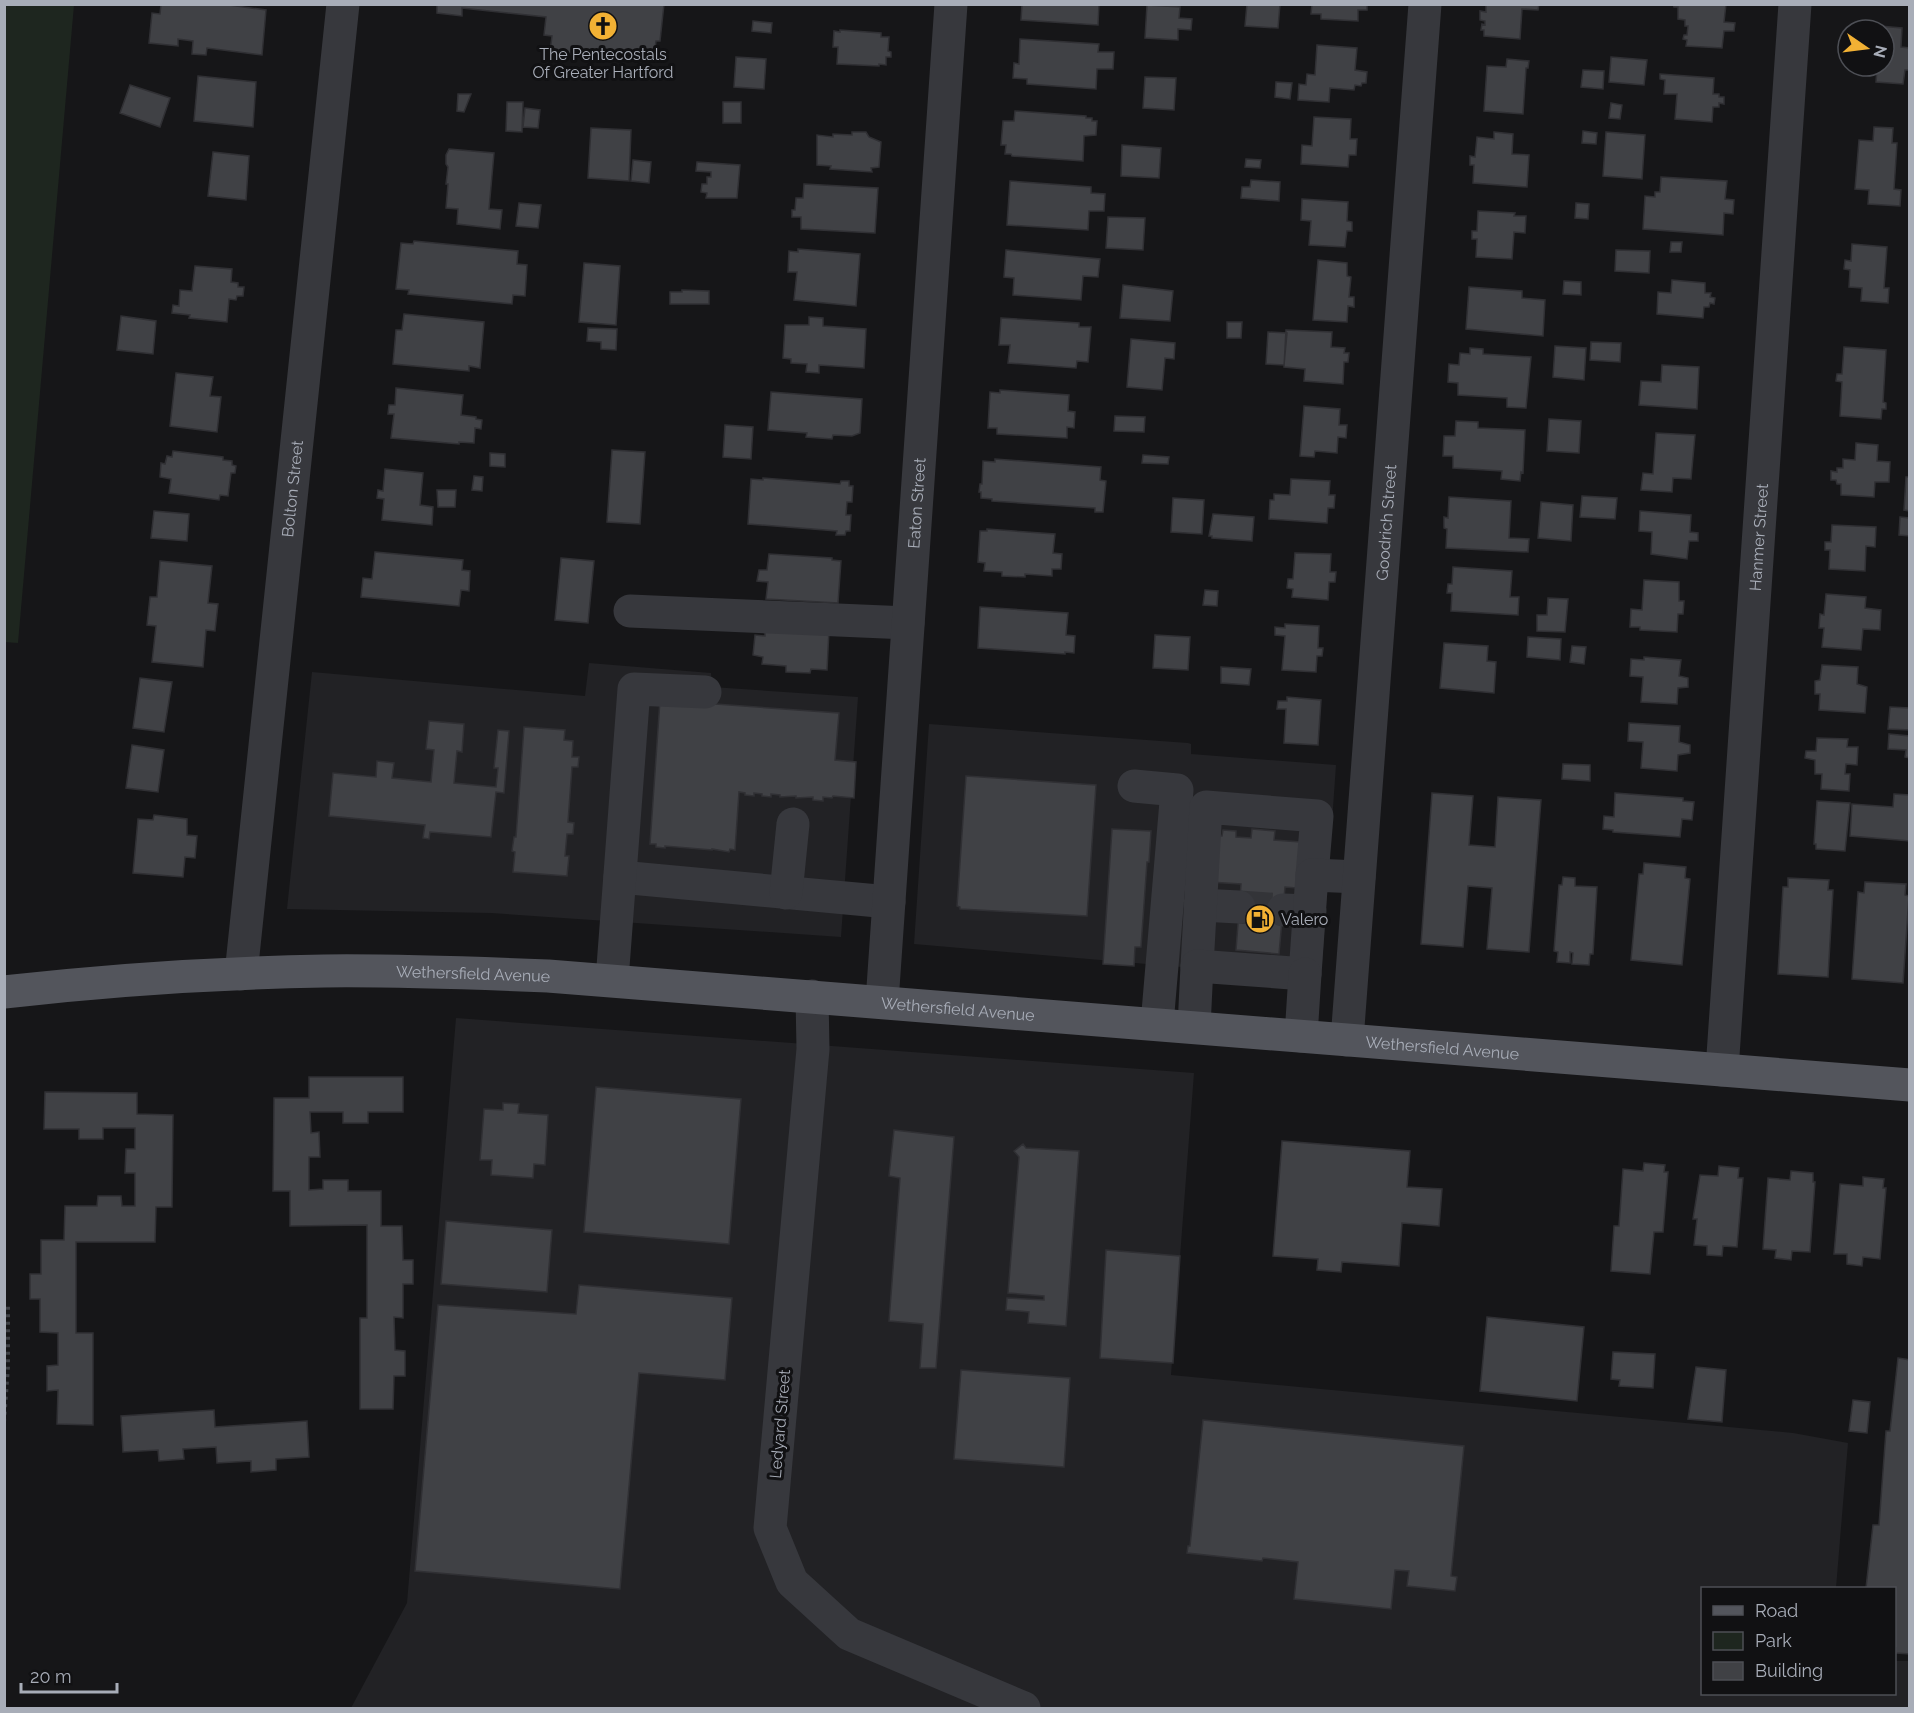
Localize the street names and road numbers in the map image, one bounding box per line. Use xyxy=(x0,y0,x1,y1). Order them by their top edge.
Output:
street label: Bolton Street xyxy=(278,439,307,538)
street label: Eaton Street xyxy=(904,457,929,549)
street label: Goodrich Street xyxy=(1372,463,1400,581)
street label: Hanmer Street xyxy=(1745,482,1772,592)
street label: Wethersfield Avenue xyxy=(396,962,551,986)
street label: Wethersfield Avenue xyxy=(880,993,1035,1024)
street label: Wethersfield Avenue xyxy=(1365,1032,1520,1063)
street label: Ledyard Street xyxy=(766,1368,794,1479)

